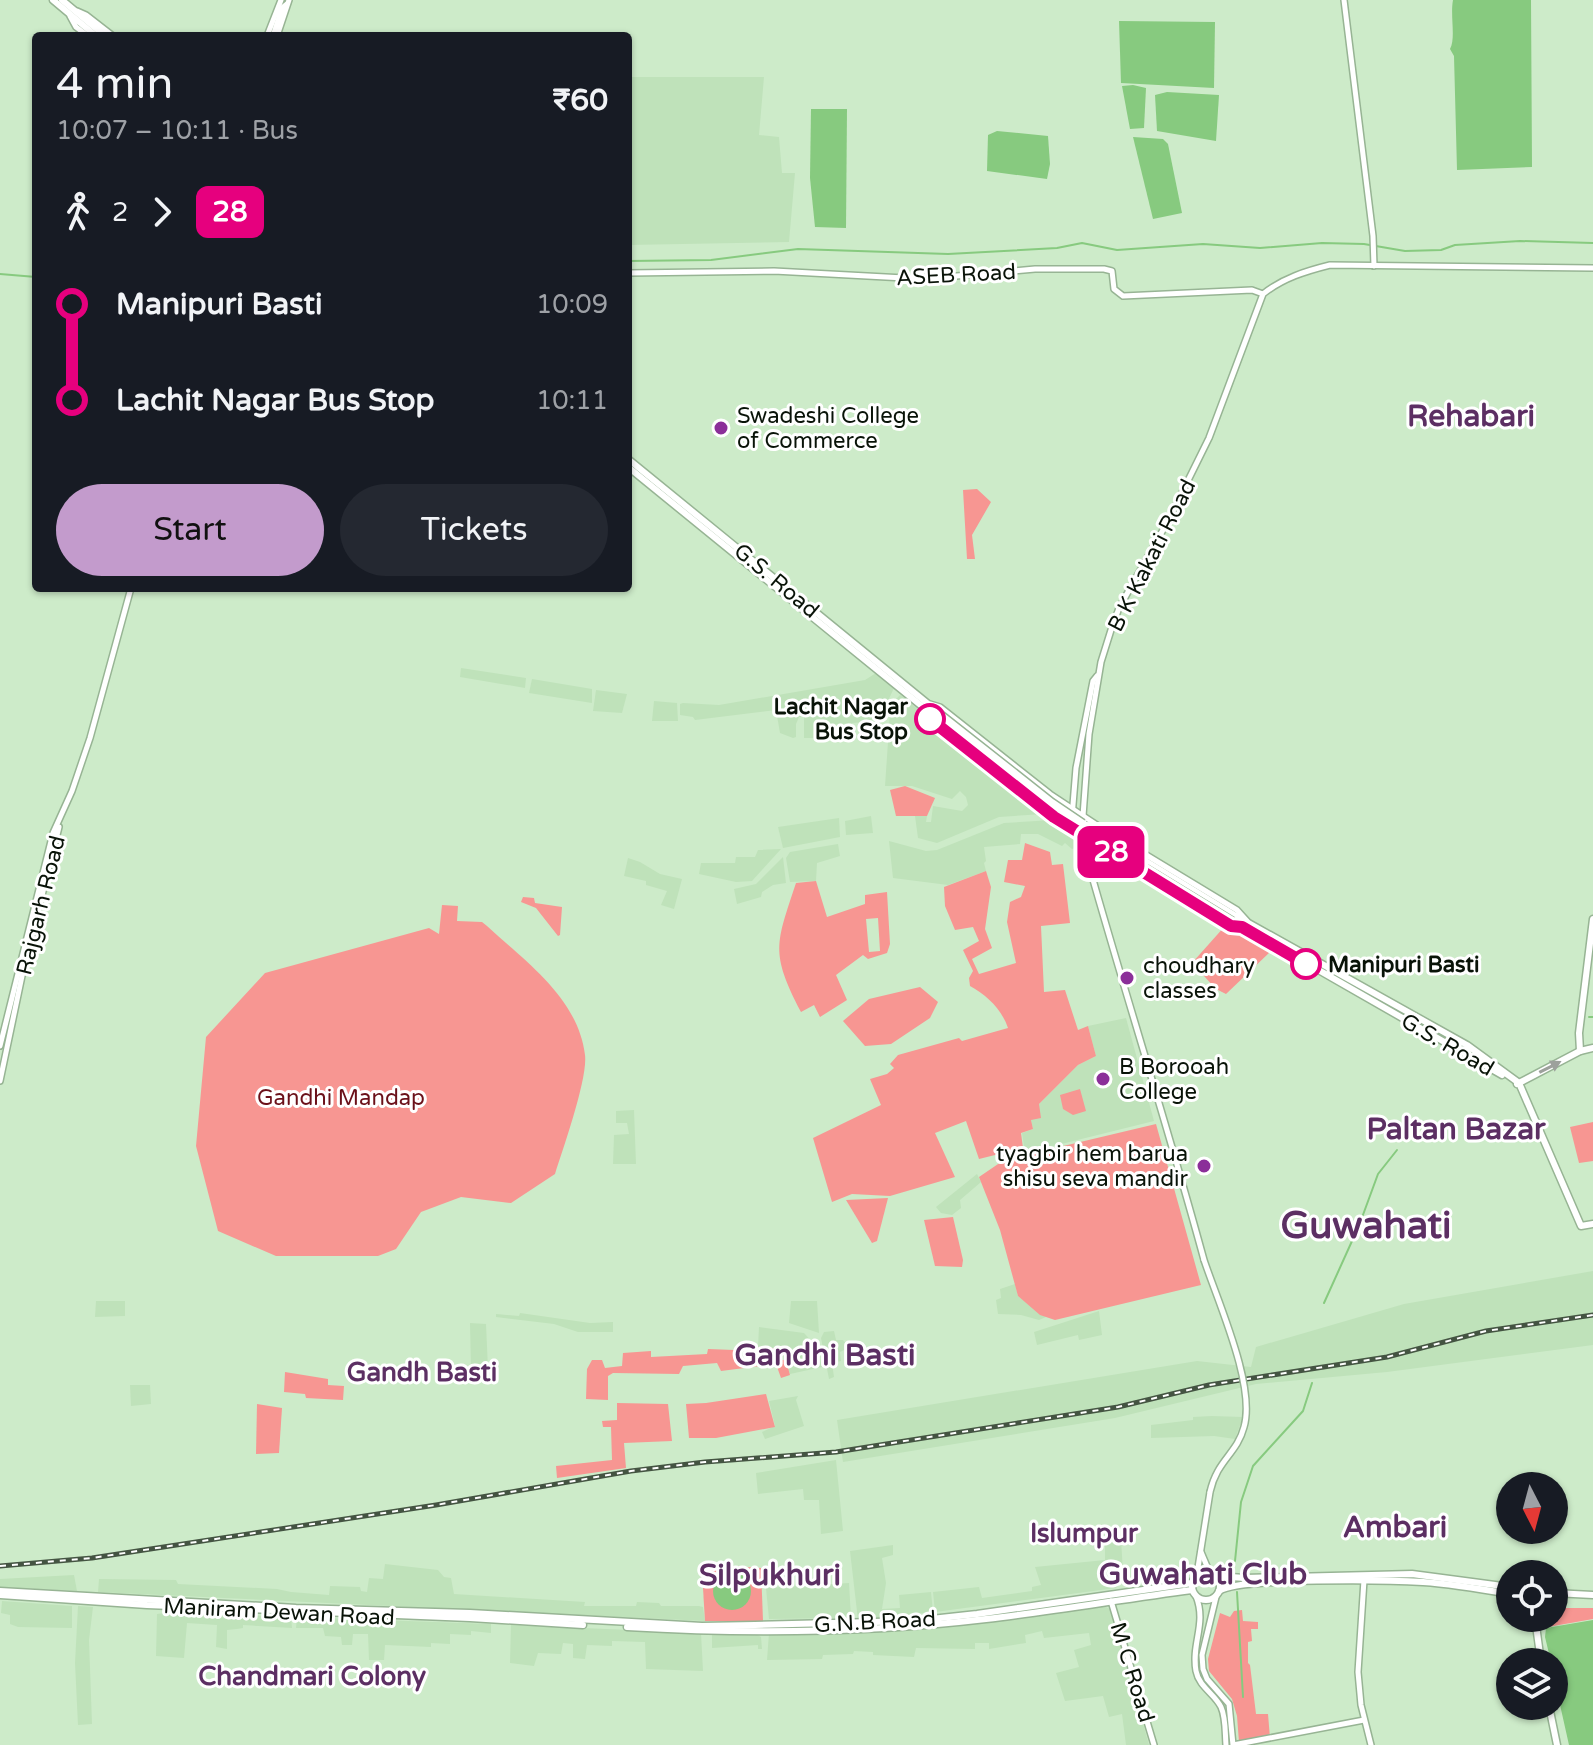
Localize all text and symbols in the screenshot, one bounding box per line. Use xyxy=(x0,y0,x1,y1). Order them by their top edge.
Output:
text: 4 min xyxy=(56,58,173,111)
text: ₹60 xyxy=(553,82,608,119)
text: 10:07 – 10:11 · Bus xyxy=(56,115,298,146)
icon: walk xyxy=(56,190,100,234)
icon: forward xyxy=(140,190,184,234)
text: 28 xyxy=(212,195,248,229)
text: 2 xyxy=(112,197,128,228)
street label: ASEB Road xyxy=(895,259,1017,291)
text: Manipuri Basti xyxy=(116,286,322,323)
text: 10:09 xyxy=(536,289,608,320)
text: Lachit Nagar Bus Stop xyxy=(116,382,434,419)
text: 10:11 xyxy=(536,385,608,416)
district label: Rehabari xyxy=(1407,398,1535,435)
place label: Swadeshi College of Commerce xyxy=(737,403,919,454)
marker: Swadeshi College of Commerce xyxy=(712,419,730,437)
street label: B K Kakati Road xyxy=(1102,475,1201,636)
button: Start xyxy=(56,484,324,576)
button: Tickets xyxy=(340,484,608,576)
street label: G.S. Road xyxy=(729,538,824,624)
place label: Lachit Nagar Bus Stop xyxy=(774,694,909,745)
marker: Lachit Nagar Bus Stop xyxy=(915,704,945,734)
line badge: 28 xyxy=(1075,826,1147,878)
street label: Rajgarh Road xyxy=(11,833,71,978)
text: 28 xyxy=(1093,835,1129,869)
marker: Manipuri Basti xyxy=(1291,949,1321,979)
place label: Manipuri Basti xyxy=(1328,952,1479,978)
place label: choudhary classes xyxy=(1143,953,1255,1004)
marker: choudhary classes xyxy=(1118,969,1136,987)
street label: G.S. Road xyxy=(1397,1008,1498,1082)
place label: B Borooah College xyxy=(1119,1054,1229,1105)
one-way arrow xyxy=(1538,1061,1561,1074)
marker: B Borooah College xyxy=(1094,1070,1112,1088)
park label: Gandhi Mandap xyxy=(257,1085,425,1111)
district label: Paltan Bazar xyxy=(1366,1111,1546,1148)
place label: tyagbir hem barua shisu seva mandir xyxy=(996,1141,1189,1192)
marker: tyagbir hem barua shisu seva mandir xyxy=(1195,1157,1213,1175)
district label: Guwahati xyxy=(1280,1203,1452,1249)
district label: Gandhi Basti xyxy=(734,1337,916,1374)
district label: Gandh Basti xyxy=(347,1357,497,1388)
north arrow xyxy=(1496,1472,1568,1544)
map controls xyxy=(1496,1472,1568,1720)
district label: Ambari xyxy=(1343,1509,1447,1546)
district label: Islumpur xyxy=(1030,1518,1139,1549)
district label: Guwahati Club xyxy=(1099,1556,1307,1593)
district label: Silpukhuri xyxy=(699,1557,841,1594)
button: locate xyxy=(1496,1560,1568,1632)
street label: Maniram Dewan Road xyxy=(163,1593,395,1631)
street label: G.N.B Road xyxy=(813,1606,937,1638)
street label: M C Road xyxy=(1105,1619,1160,1725)
button: layers xyxy=(1496,1648,1568,1720)
district label: Chandmari Colony xyxy=(198,1661,426,1692)

